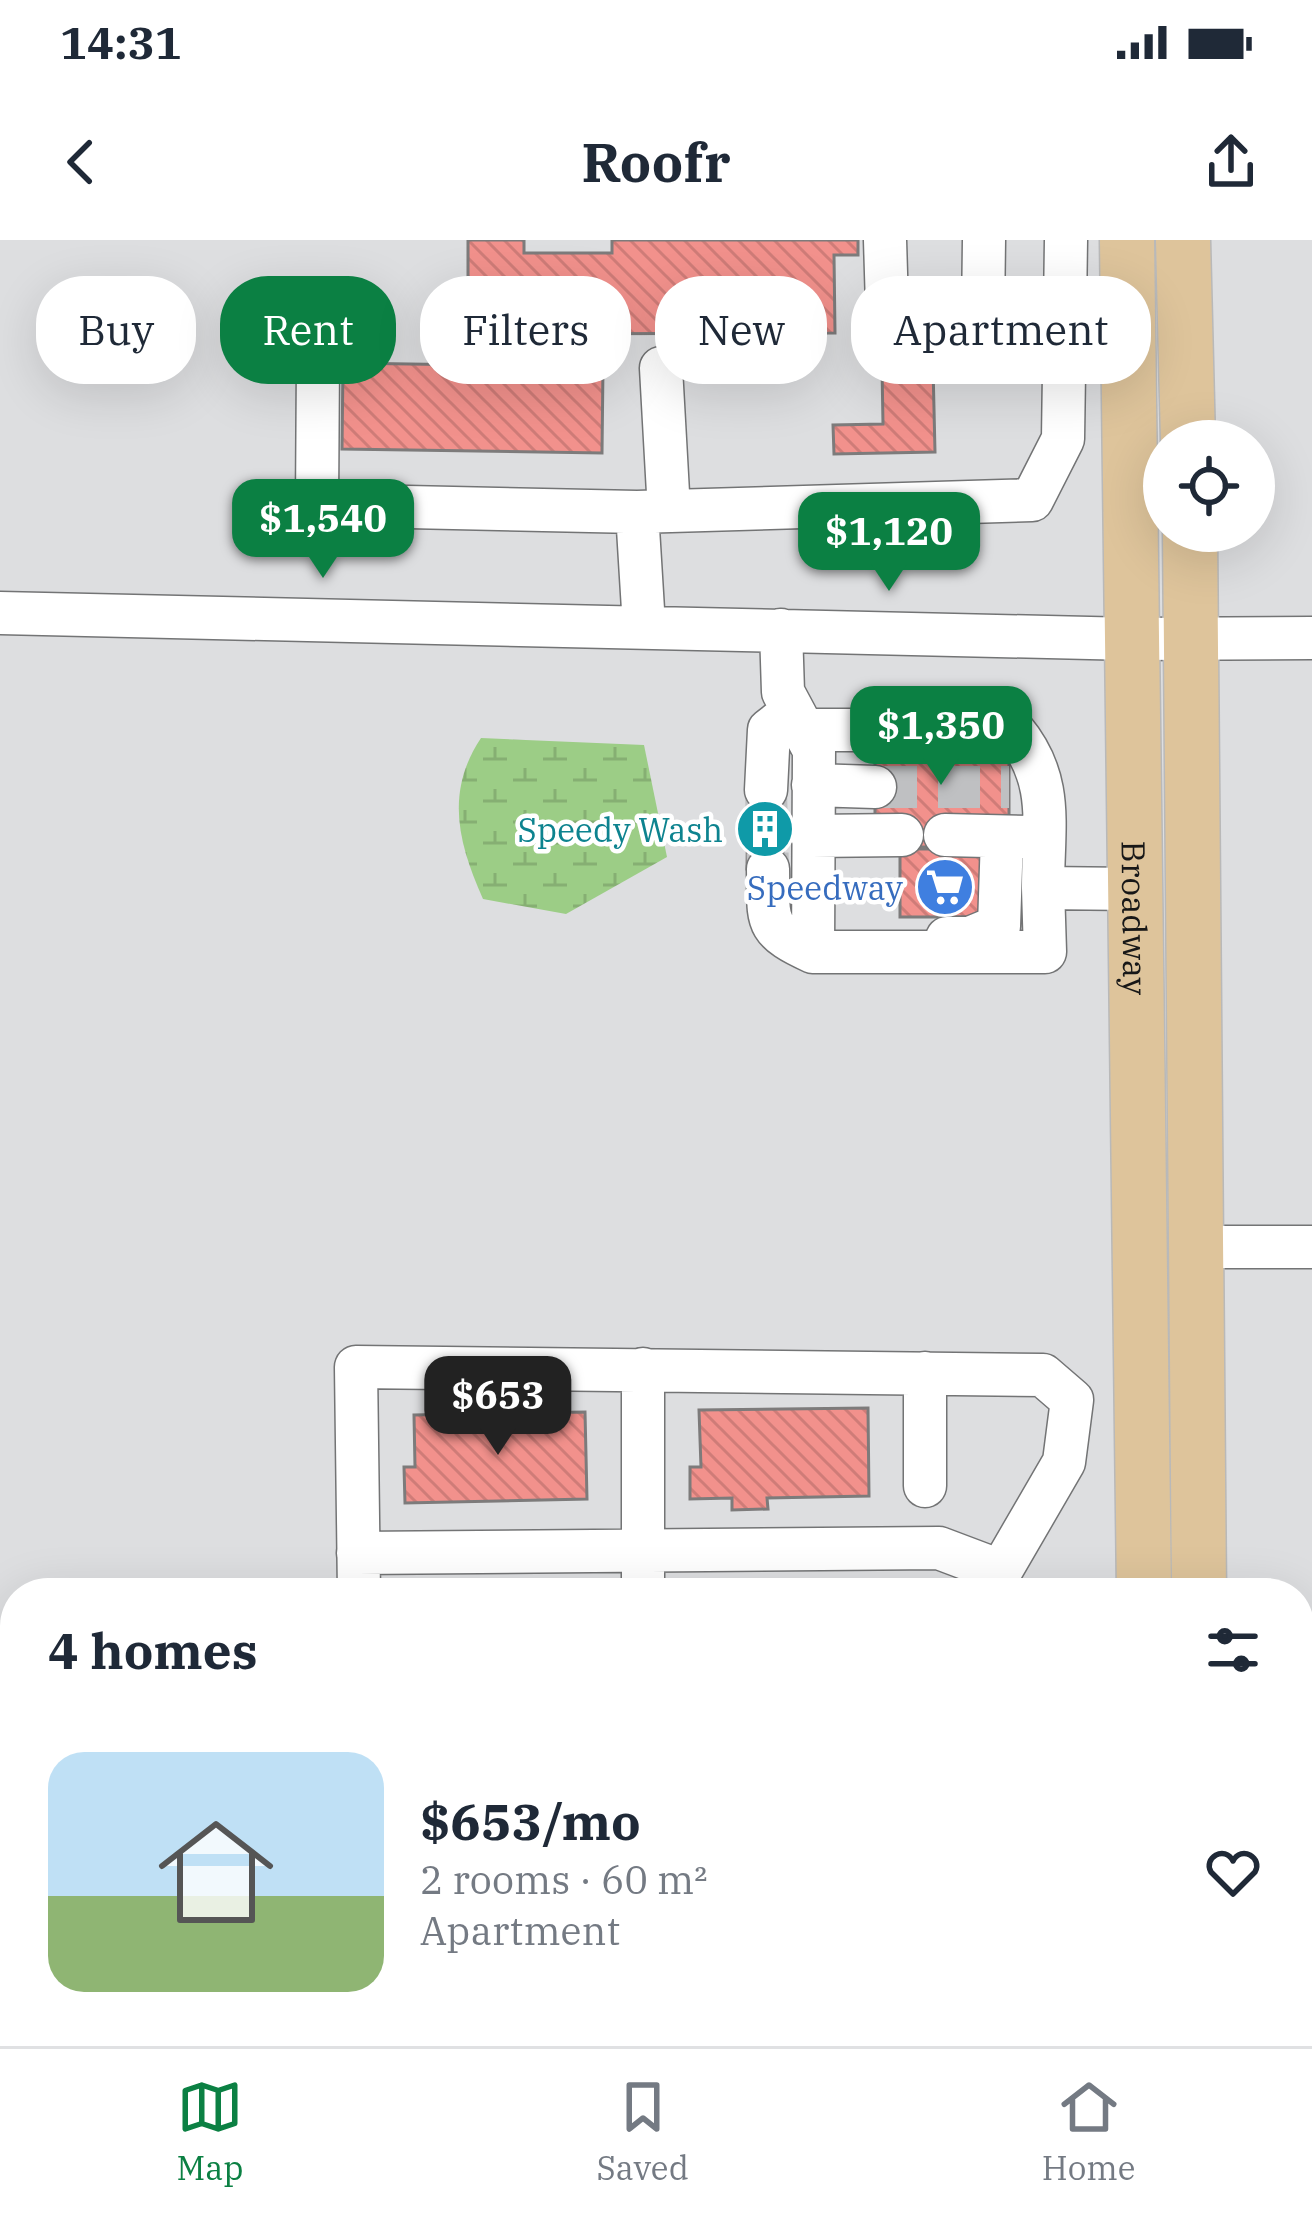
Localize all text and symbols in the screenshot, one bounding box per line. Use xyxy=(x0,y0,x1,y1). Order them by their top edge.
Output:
text: 14:31 xyxy=(60,13,182,71)
text: Roofr xyxy=(581,127,731,197)
icon: back xyxy=(48,129,114,195)
icon: share xyxy=(1198,129,1264,195)
chip: Buy xyxy=(36,276,196,384)
chip: Rent xyxy=(220,276,396,384)
chip: Filters xyxy=(420,276,631,384)
chip: New xyxy=(655,276,827,384)
chip: Apartment xyxy=(851,276,1151,384)
map controls xyxy=(1143,420,1275,552)
button: locate xyxy=(1143,420,1275,552)
pin: $1,540 xyxy=(225,479,421,581)
text: $1,540 xyxy=(259,492,387,543)
pin: $1,120 xyxy=(791,492,987,594)
text: $1,120 xyxy=(825,505,953,556)
pin: $1,350 xyxy=(843,686,1039,788)
text: $1,350 xyxy=(877,699,1005,750)
building icon: Speedy Wash xyxy=(734,798,796,860)
place label: Speedy Wash xyxy=(517,808,723,851)
street label: Broadway xyxy=(1113,840,1158,996)
supermarket icon: Speedway xyxy=(914,856,976,918)
place label: Speedway xyxy=(747,866,903,909)
pin: $653 xyxy=(427,1356,569,1458)
text: $653 xyxy=(451,1369,545,1420)
text: 4 homes xyxy=(48,1617,258,1683)
icon: filters xyxy=(1200,1617,1266,1683)
text: $653/mo xyxy=(420,1788,641,1854)
icon: home xyxy=(144,1800,288,1944)
icon: heart xyxy=(1200,1839,1266,1905)
text: 2 rooms · 60 m² xyxy=(420,1854,708,1905)
text: Apartment xyxy=(420,1905,620,1956)
tab: Map xyxy=(176,2074,244,2189)
tab: Saved xyxy=(596,2074,689,2189)
tab: Home xyxy=(1042,2074,1136,2189)

